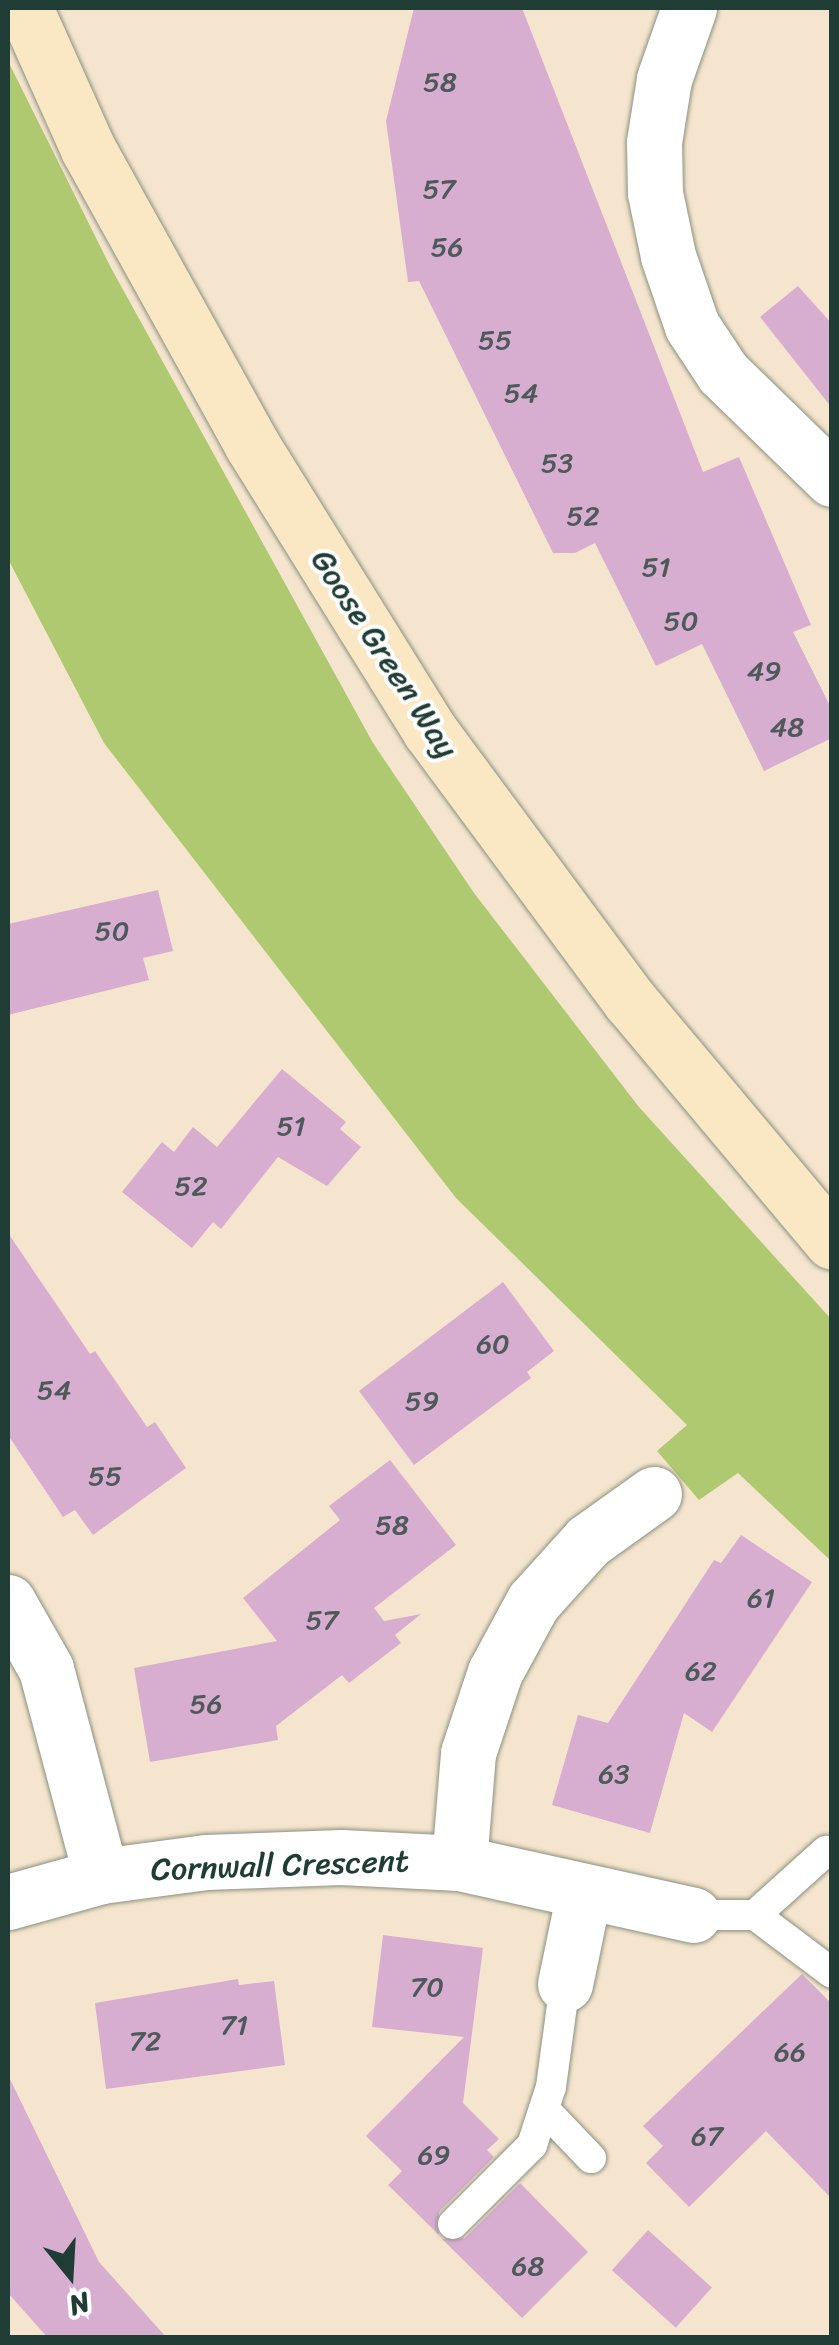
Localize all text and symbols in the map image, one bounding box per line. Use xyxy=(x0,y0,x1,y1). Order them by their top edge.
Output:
house number: 58 xyxy=(423,65,457,99)
house number: 57 xyxy=(422,172,456,206)
house number: 56 xyxy=(430,230,464,264)
house number: 55 xyxy=(478,323,512,357)
house number: 54 xyxy=(504,376,538,410)
house number: 53 xyxy=(541,446,573,480)
house number: 52 xyxy=(566,499,600,533)
street label: Goose Green Way xyxy=(303,543,465,765)
house number: 51 xyxy=(641,550,671,584)
house number: 50 xyxy=(664,604,698,638)
house number: 49 xyxy=(747,654,781,688)
house number: 48 xyxy=(770,710,804,744)
house number: 50 xyxy=(95,914,129,948)
house number: 51 xyxy=(276,1109,306,1143)
house number: 52 xyxy=(174,1169,208,1203)
house number: 60 xyxy=(476,1327,510,1361)
house number: 54 xyxy=(37,1373,71,1407)
house number: 59 xyxy=(405,1384,439,1418)
house number: 55 xyxy=(88,1459,122,1493)
house number: 58 xyxy=(375,1508,409,1542)
house number: 61 xyxy=(747,1581,775,1615)
house number: 57 xyxy=(305,1603,339,1637)
house number: 62 xyxy=(685,1654,717,1688)
house number: 56 xyxy=(189,1687,223,1721)
house number: 63 xyxy=(598,1757,630,1791)
street label: Cornwall Crescent xyxy=(150,1842,410,1890)
house number: 70 xyxy=(410,1970,444,2004)
house number: 71 xyxy=(220,2008,248,2042)
house number: 72 xyxy=(129,2024,161,2058)
house number: 66 xyxy=(774,2035,806,2069)
house number: 67 xyxy=(691,2119,723,2153)
house number: 69 xyxy=(417,2138,451,2172)
north arrow xyxy=(20,2225,120,2325)
house number: 68 xyxy=(512,2249,544,2283)
text: N xyxy=(63,2278,96,2330)

